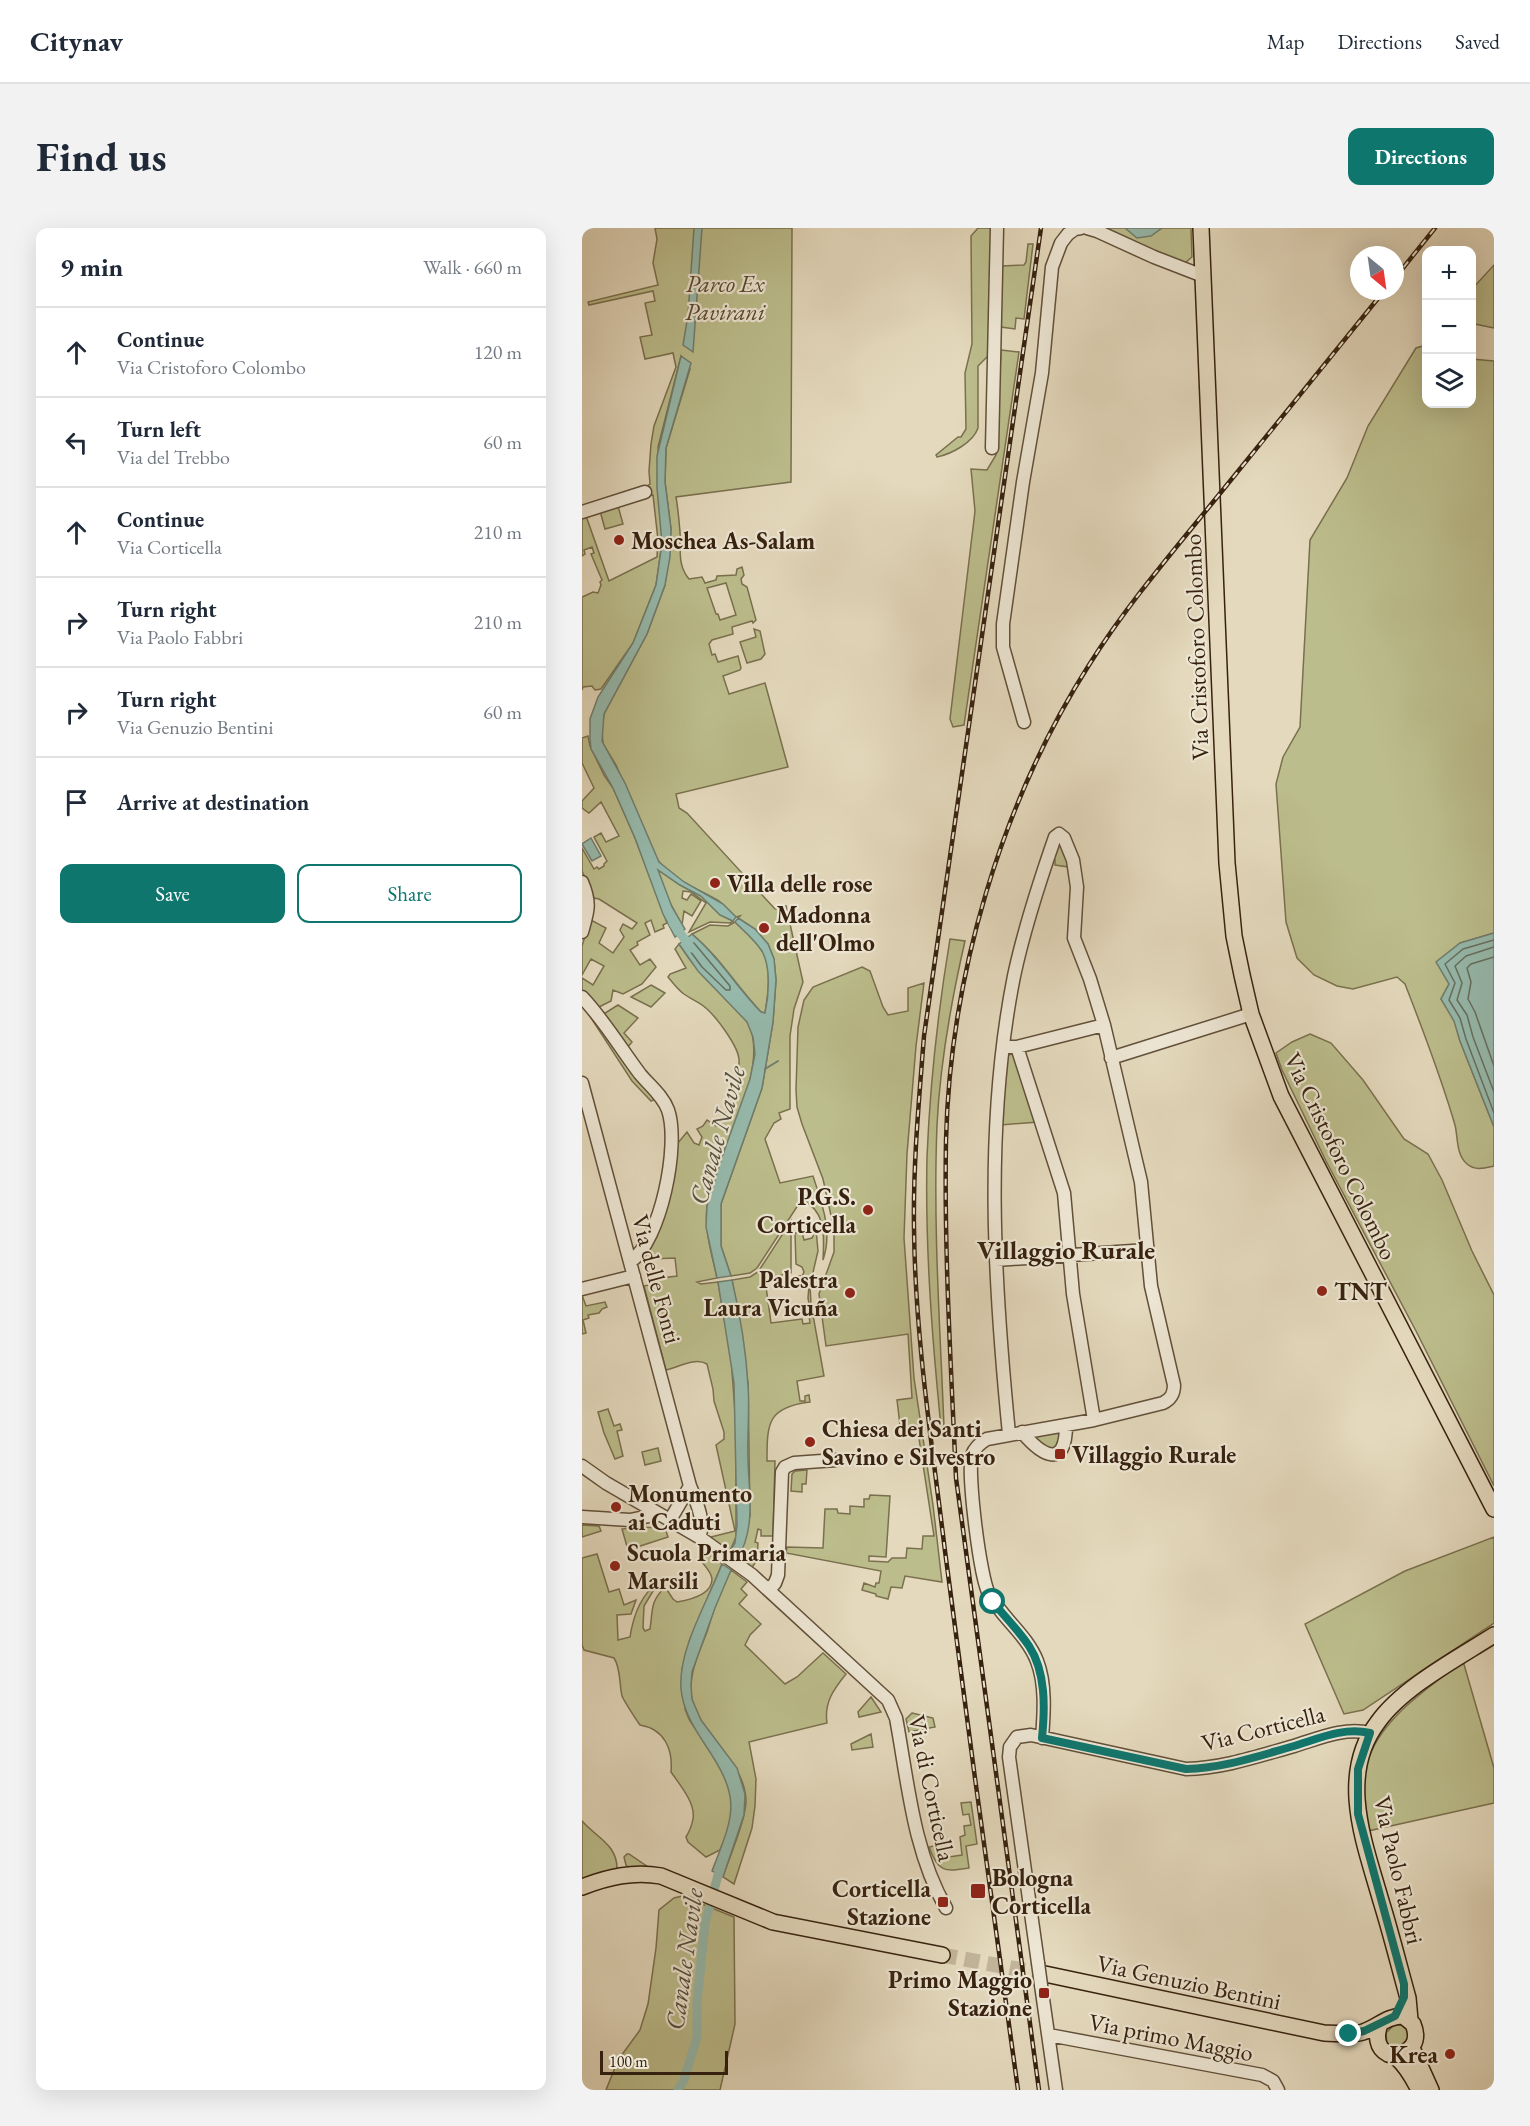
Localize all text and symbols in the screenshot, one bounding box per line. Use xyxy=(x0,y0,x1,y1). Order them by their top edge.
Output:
text: Citynav xyxy=(30,23,123,59)
text: Map xyxy=(1267,28,1304,55)
text: Directions xyxy=(1337,28,1422,55)
text: Saved xyxy=(1455,28,1500,55)
button: Directions xyxy=(1348,128,1494,185)
text: Find us xyxy=(36,129,167,184)
north arrow xyxy=(1350,246,1404,300)
map controls xyxy=(1422,246,1476,408)
button: + xyxy=(1422,246,1476,300)
text: 9 min xyxy=(60,250,123,284)
text: Walk · 660 m xyxy=(423,254,522,280)
park label: Parco Ex Pavirani xyxy=(685,268,766,327)
button: − xyxy=(1422,300,1476,354)
text: Continue xyxy=(117,325,204,354)
icon: ahead xyxy=(60,336,93,369)
text: 120 m xyxy=(474,339,522,365)
text: Via Cristoforo Colombo xyxy=(117,354,306,380)
button: layers xyxy=(1422,354,1476,408)
text: Turn left xyxy=(117,415,201,444)
icon: left xyxy=(60,426,93,459)
text: 60 m xyxy=(483,429,522,455)
text: Via del Trebbo xyxy=(117,444,230,470)
text: Continue xyxy=(117,505,204,534)
icon: ahead xyxy=(60,516,93,549)
text: 210 m xyxy=(474,519,522,545)
place label: Moschea As-Salam xyxy=(631,525,815,556)
marker: Moschea As-Salam xyxy=(612,533,626,547)
street label: Via Cristoforo Colombo xyxy=(1177,533,1215,761)
text: Via Corticella xyxy=(117,534,222,560)
text: Turn right xyxy=(117,595,216,624)
icon: right xyxy=(60,606,93,639)
text: 210 m xyxy=(474,609,522,635)
text: Via Paolo Fabbri xyxy=(117,624,243,650)
text: Turn right xyxy=(117,685,216,714)
icon: right xyxy=(60,696,93,729)
text: 60 m xyxy=(483,699,522,725)
text: Via Genuzio Bentini xyxy=(117,714,273,740)
icon: arrive xyxy=(60,786,93,819)
text: Arrive at destination xyxy=(117,788,309,817)
button: Save xyxy=(60,864,285,923)
button: Share xyxy=(297,864,522,923)
place label: Villa delle rose xyxy=(727,868,872,899)
marker: Villa delle rose xyxy=(708,876,722,890)
place label: Madonna dell'Olmo xyxy=(776,899,875,958)
marker: Madonna dell'Olmo xyxy=(757,921,771,935)
street label: Via Cristoforo Colombo xyxy=(1277,1047,1405,1265)
water label: Canale Navile xyxy=(681,1061,753,1208)
place label: P.G.S. Corticella xyxy=(757,1181,856,1240)
marker: P.G.S. Corticella xyxy=(861,1203,875,1217)
street label: Via delle Fonti xyxy=(625,1211,689,1347)
district label: Villaggio Rurale xyxy=(977,1233,1155,1267)
place label: Palestra Laura Vicuña xyxy=(704,1264,838,1323)
place label: TNT xyxy=(1334,1276,1387,1307)
marker: TNT xyxy=(1315,1284,1329,1298)
marker: Palestra Laura Vicuña xyxy=(843,1286,857,1300)
place label: Chiesa dei Santi Savino e Silvestro xyxy=(822,1413,995,1472)
marker: Chiesa dei Santi Savino e Silvestro xyxy=(803,1435,817,1449)
place label: Villaggio Rurale xyxy=(1072,1439,1236,1471)
marker: Villaggio Rurale xyxy=(1053,1447,1067,1461)
place label: Monumento ai Caduti xyxy=(628,1478,752,1537)
marker: Monumento ai Caduti xyxy=(609,1500,623,1514)
place label: Scuola Primaria Marsili xyxy=(627,1537,786,1596)
marker: Scuola Primaria Marsili xyxy=(608,1559,622,1573)
route start xyxy=(979,1588,1005,1614)
street label: Via Corticella xyxy=(1198,1698,1328,1758)
street label: Via di Corticella xyxy=(901,1712,963,1864)
street label: Via Paolo Fabbri xyxy=(1367,1793,1431,1947)
place label: Bologna Corticella xyxy=(992,1862,1092,1921)
place label: Corticella Stazione xyxy=(832,1873,931,1932)
marker: Bologna Corticella xyxy=(969,1882,987,1900)
water label: Canale Navile xyxy=(657,1885,711,2032)
marker: Corticella Stazione xyxy=(936,1895,950,1909)
street label: Via Genuzio Bentini xyxy=(1094,1947,1284,2017)
place label: Primo Maggio Stazione xyxy=(888,1964,1032,2023)
marker: Primo Maggio Stazione xyxy=(1037,1986,1051,2000)
street label: Via primo Maggio xyxy=(1086,2006,1256,2068)
route end xyxy=(1335,2020,1361,2046)
place label: Krea xyxy=(1390,2039,1438,2070)
marker: Krea xyxy=(1443,2047,1457,2061)
scale bar xyxy=(600,2048,728,2076)
text: 100 m xyxy=(609,2051,648,2072)

